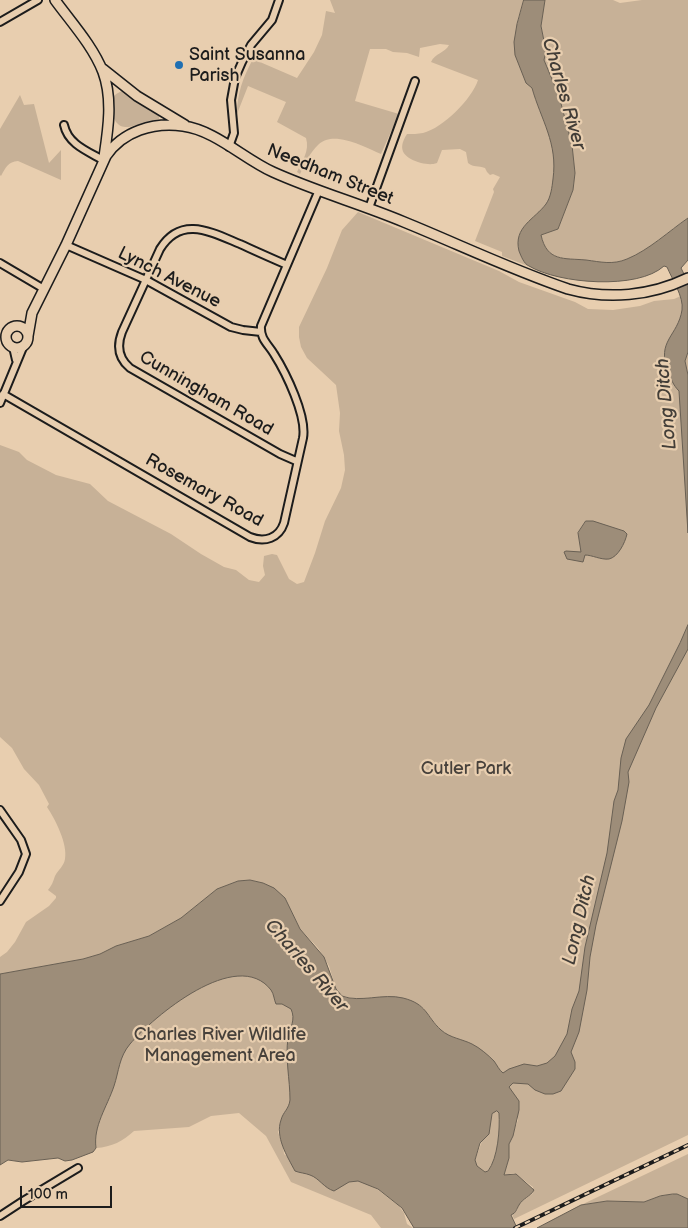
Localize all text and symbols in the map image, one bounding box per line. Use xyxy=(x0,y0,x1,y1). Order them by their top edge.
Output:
water label: Charles River xyxy=(536,35,590,153)
place label: Saint Susanna Parish xyxy=(189,44,305,86)
marker: Saint Susanna Parish xyxy=(173,59,185,71)
street label: Needham Street xyxy=(264,140,396,210)
street label: Lynch Avenue xyxy=(114,243,224,313)
street label: Cunningham Road xyxy=(135,347,277,441)
water label: Long Ditch xyxy=(652,357,682,451)
street label: Rosemary Road xyxy=(141,450,267,532)
park label: Cutler Park xyxy=(421,758,511,780)
water label: Long Ditch xyxy=(559,873,601,967)
water label: Charles River xyxy=(259,915,353,1017)
park label: Charles River Wildlife Management Area xyxy=(134,1024,306,1066)
scale bar xyxy=(22,1176,115,1208)
text: 100 m xyxy=(28,1185,68,1204)

